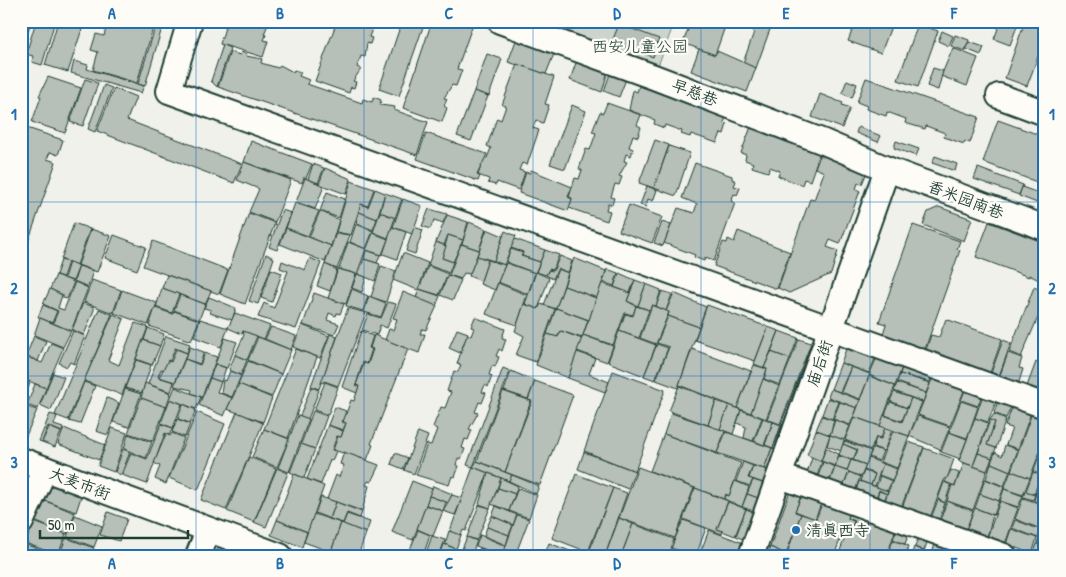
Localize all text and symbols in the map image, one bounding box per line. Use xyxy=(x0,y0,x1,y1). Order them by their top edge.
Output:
text: A xyxy=(108,2,116,24)
text: B xyxy=(276,2,284,24)
text: C xyxy=(445,2,454,24)
text: D xyxy=(613,2,621,24)
text: E xyxy=(782,2,790,24)
text: F xyxy=(950,2,958,24)
park label: 西安儿童公园 xyxy=(592,35,688,57)
street label: 早慈巷 xyxy=(669,73,721,111)
text: 1 xyxy=(11,103,17,125)
text: 1 xyxy=(1049,103,1055,125)
street label: 香米园南巷 xyxy=(925,174,1007,224)
text: 2 xyxy=(10,277,18,299)
text: 2 xyxy=(1048,277,1056,299)
street label: 庙后街 xyxy=(801,337,837,389)
text: 3 xyxy=(10,451,18,473)
text: 3 xyxy=(1048,451,1056,473)
street label: 大麦市街 xyxy=(46,461,114,505)
scale bar xyxy=(40,507,188,539)
text: 50 m xyxy=(48,514,75,535)
place label: 清真西寺 xyxy=(806,519,870,541)
marker: 清真西寺 xyxy=(790,524,802,536)
text: A xyxy=(108,552,116,574)
text: B xyxy=(276,552,284,574)
text: C xyxy=(445,552,454,574)
text: D xyxy=(613,552,621,574)
text: E xyxy=(782,552,790,574)
text: F xyxy=(950,552,958,574)

